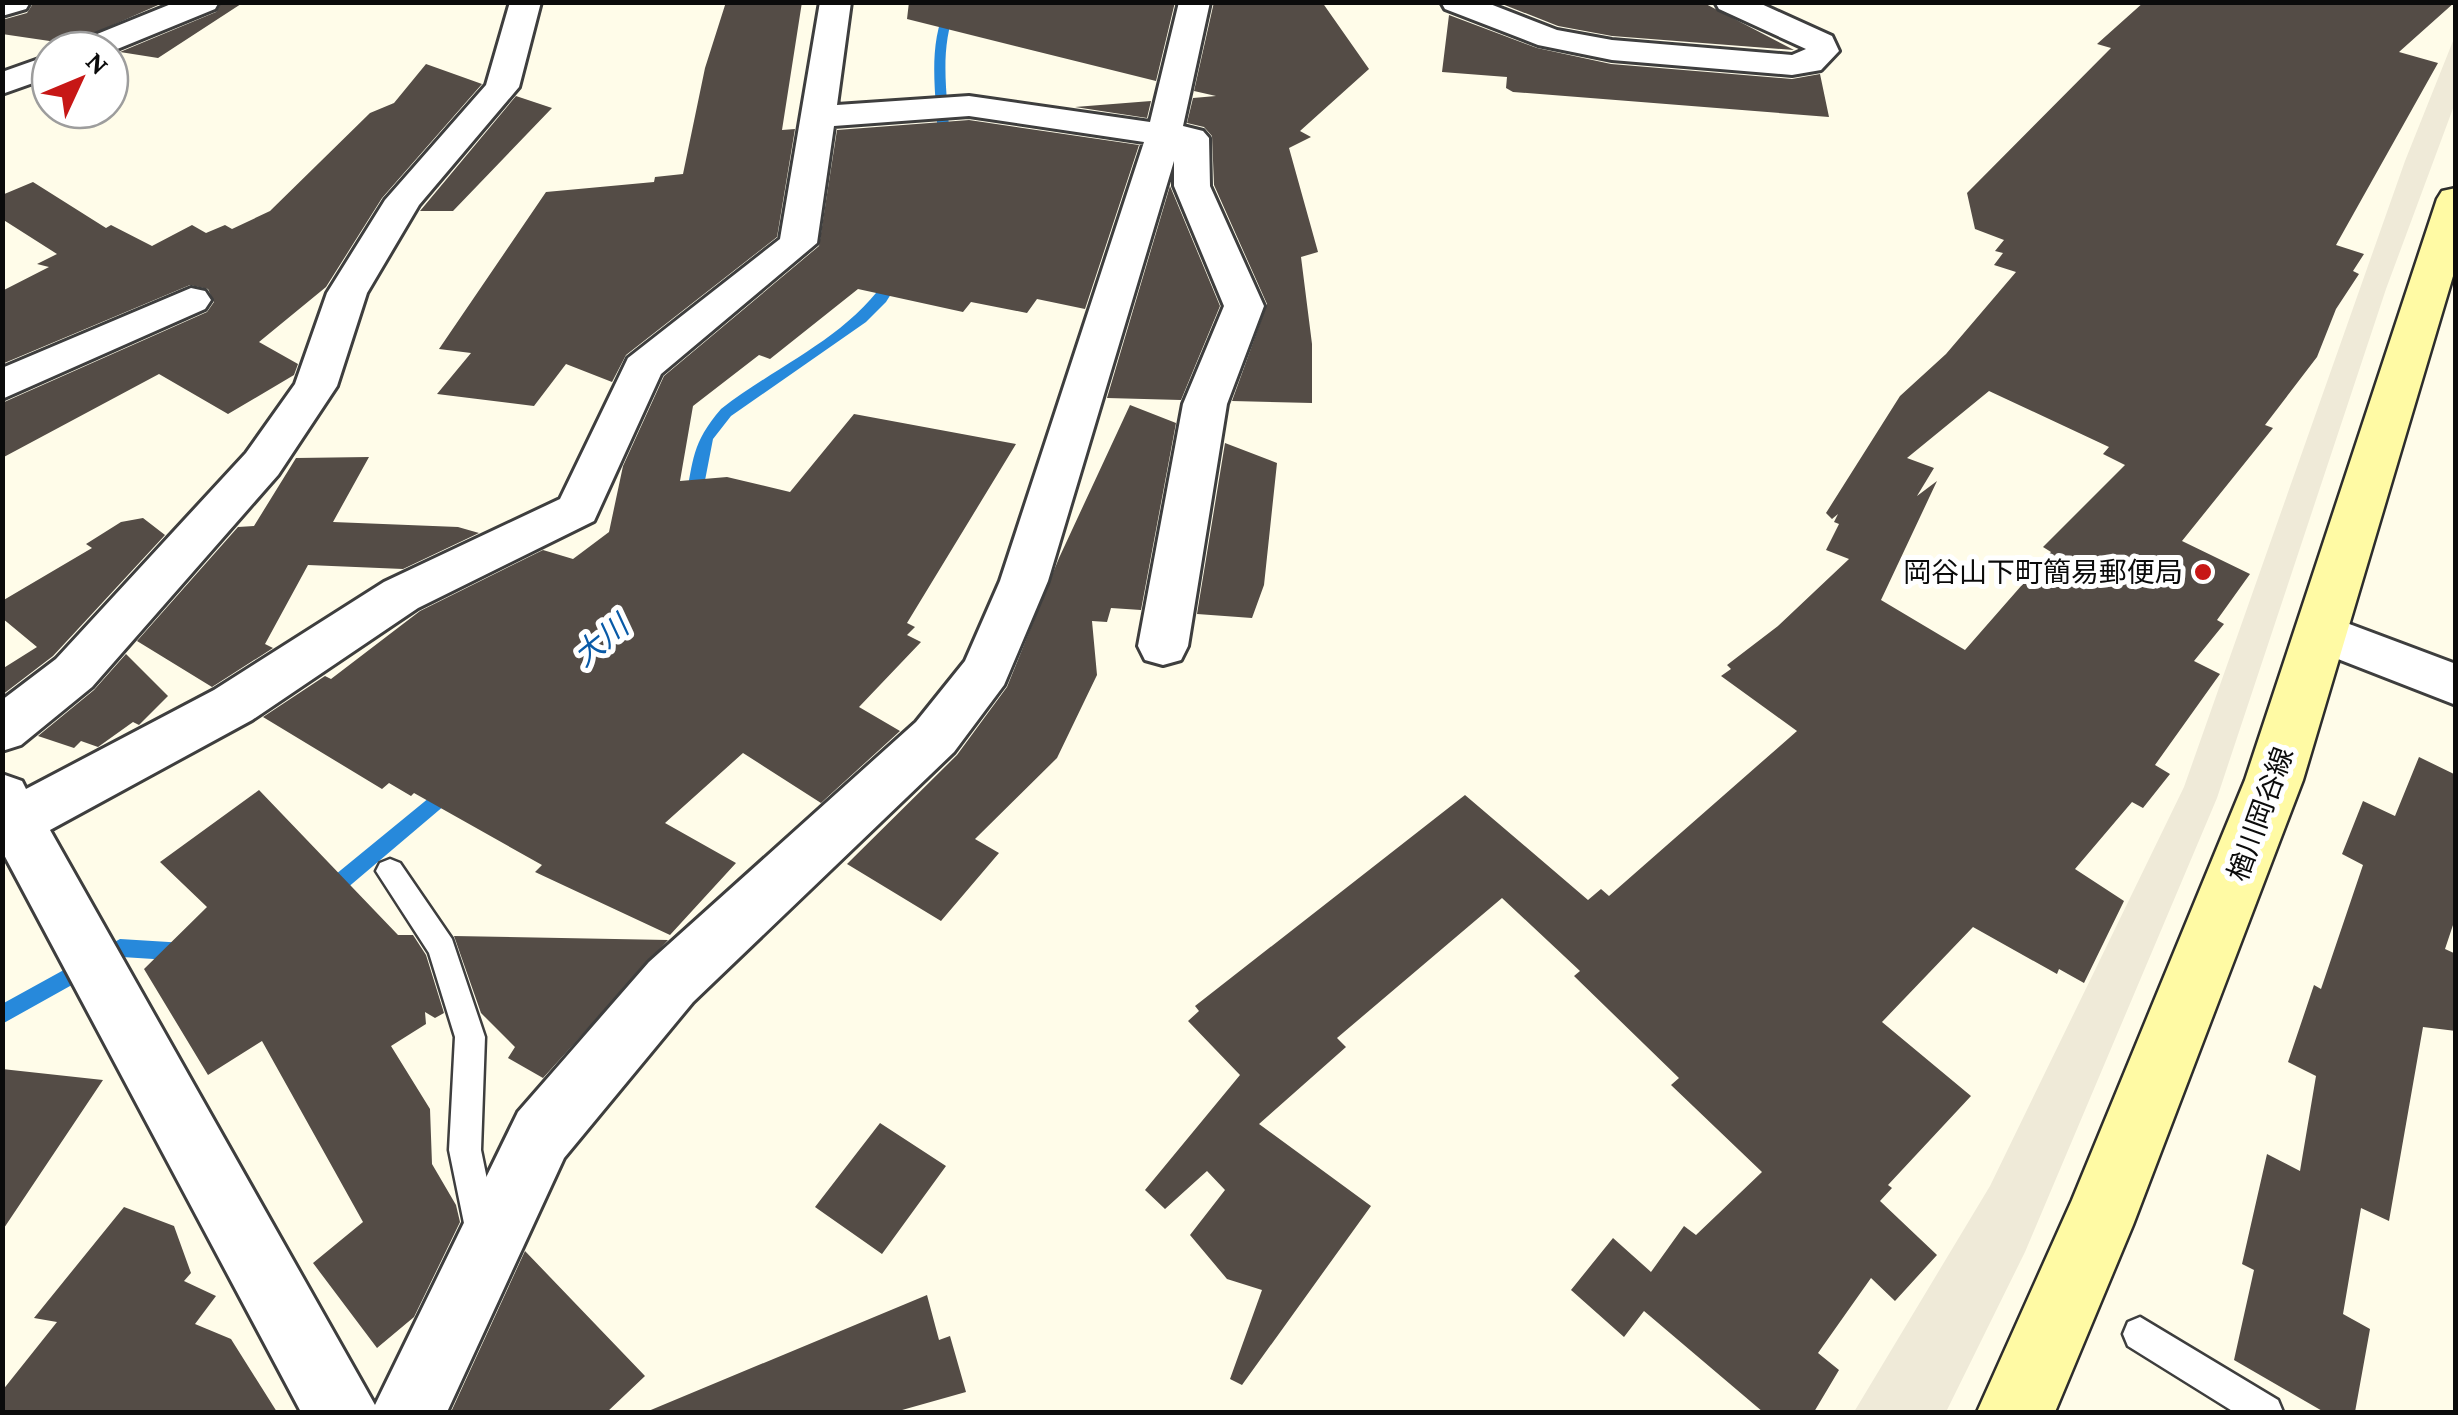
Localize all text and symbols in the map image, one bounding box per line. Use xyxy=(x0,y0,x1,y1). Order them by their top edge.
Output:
north arrow xyxy=(30,30,130,130)
text: N xyxy=(80,45,115,81)
place label: 岡谷山下町簡易郵便局 xyxy=(1903,557,2183,588)
marker: 岡谷山下町簡易郵便局 xyxy=(2192,561,2214,583)
water label: 大川 xyxy=(567,607,637,672)
street label: 楢川岡谷線 xyxy=(2222,743,2299,885)

